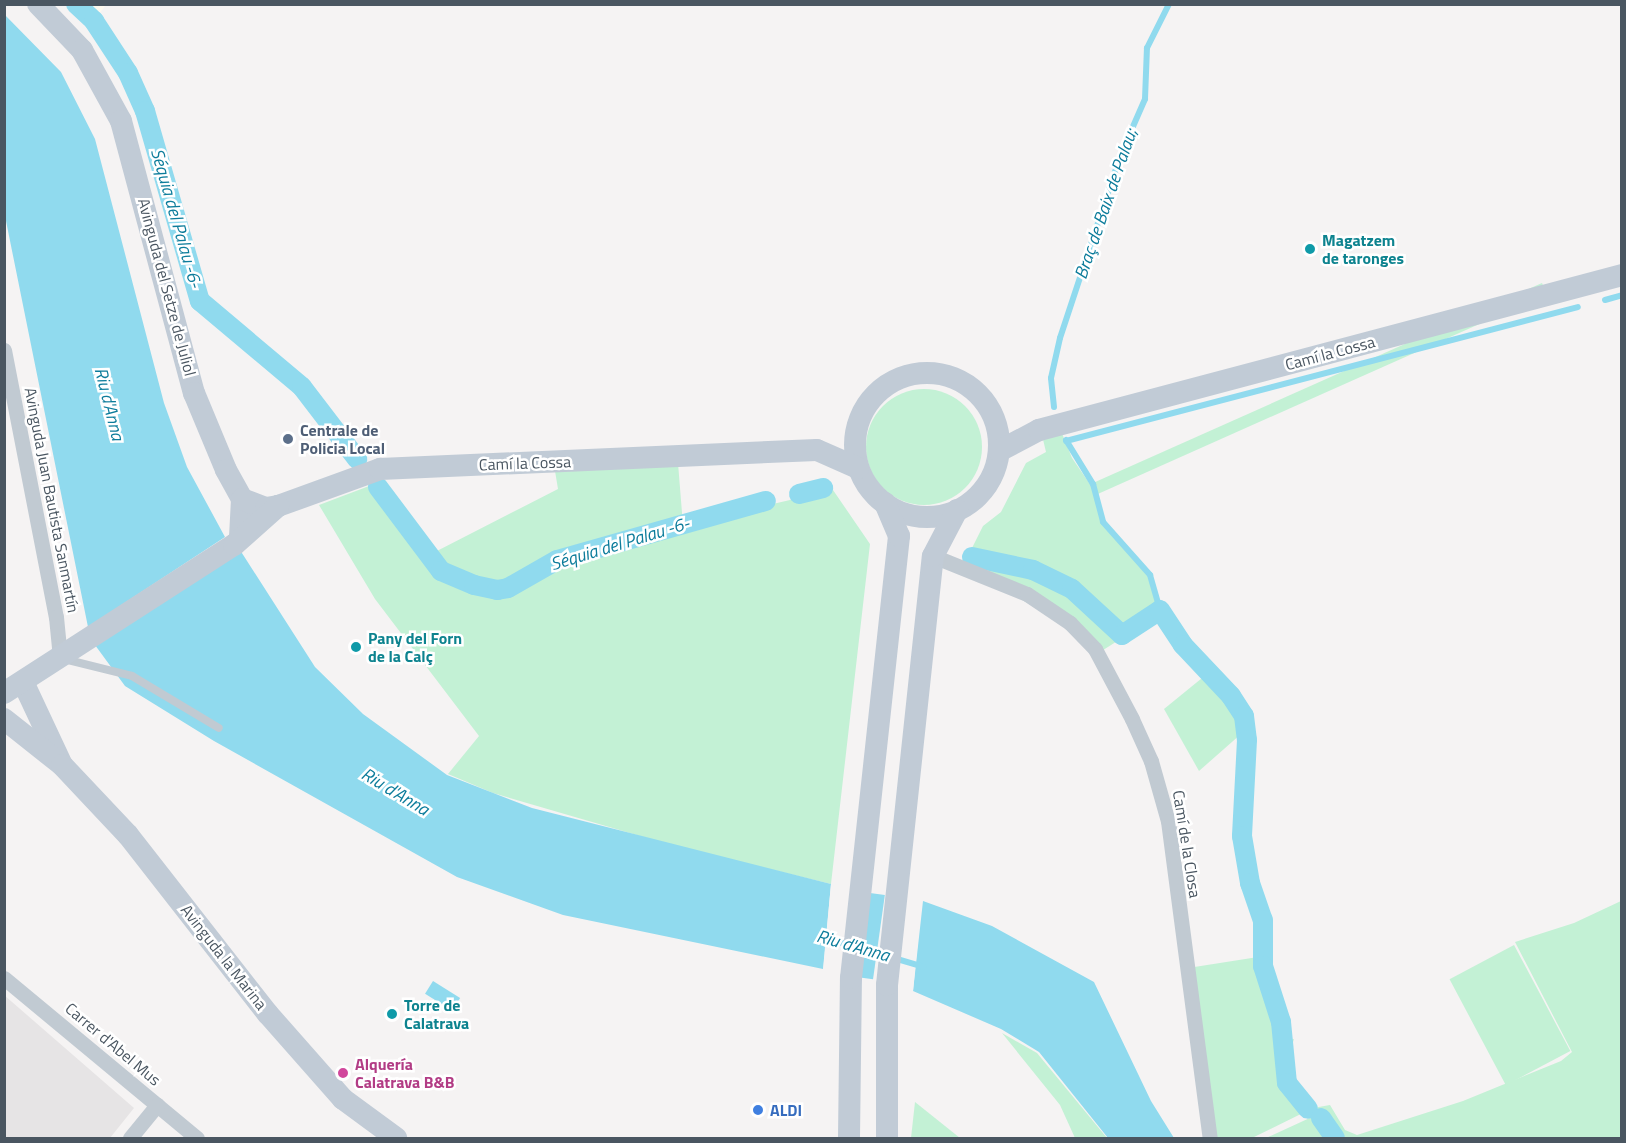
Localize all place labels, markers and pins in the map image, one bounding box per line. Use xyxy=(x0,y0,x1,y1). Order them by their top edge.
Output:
place label: Magatzem de taronges xyxy=(1322,230,1404,268)
marker: Magatzem de taronges xyxy=(1303,242,1317,256)
place label: Centrale de Policia Local xyxy=(300,420,385,458)
marker: Centrale de Policia Local xyxy=(281,432,295,446)
place label: Pany del Forn de la Calç xyxy=(368,628,462,666)
marker: Pany del Forn de la Calç xyxy=(349,640,363,654)
place label: Torre de Calatrava xyxy=(404,995,469,1033)
marker: Torre de Calatrava xyxy=(385,1007,399,1021)
place label: Alquería Calatrava B&B xyxy=(355,1054,454,1092)
marker: Alquería Calatrava B&B xyxy=(336,1066,350,1080)
place label: ALDI xyxy=(770,1100,802,1120)
marker: ALDI xyxy=(751,1103,765,1117)

